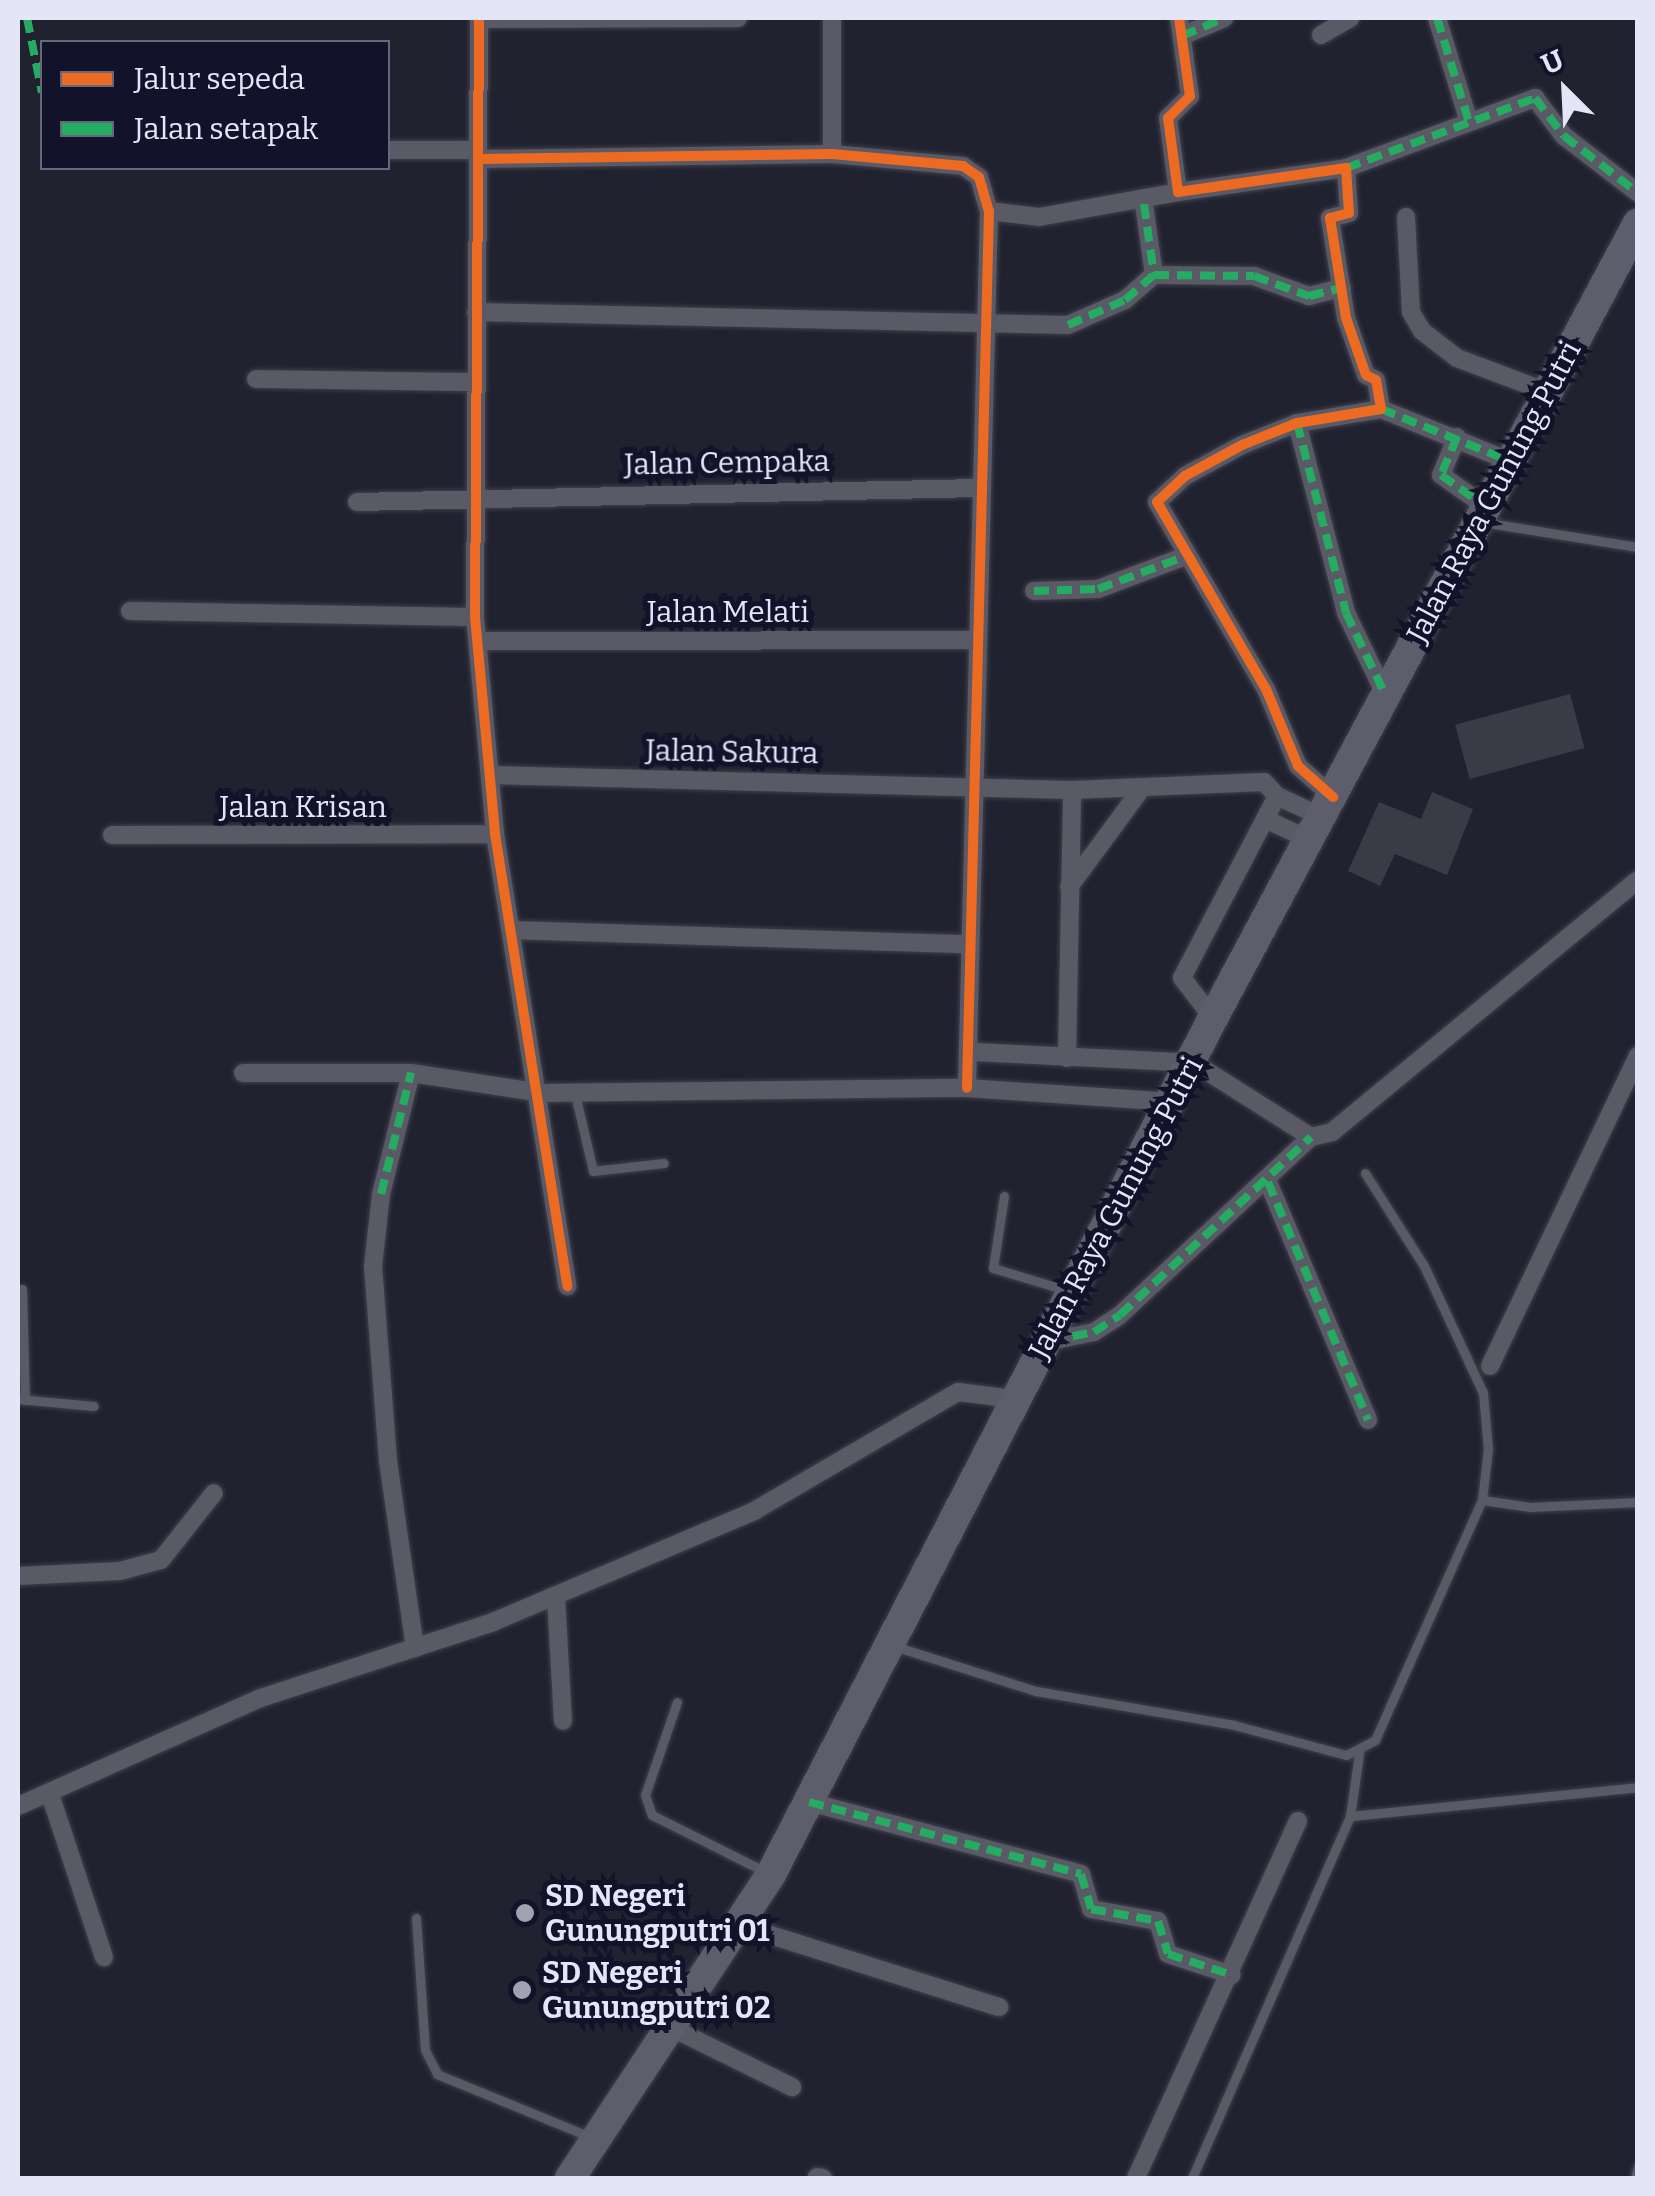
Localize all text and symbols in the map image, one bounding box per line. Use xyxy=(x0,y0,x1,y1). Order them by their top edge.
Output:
legend xyxy=(40,40,390,170)
north arrow xyxy=(1515,40,1615,140)
text: U xyxy=(1536,43,1569,81)
text: Jalur sepeda xyxy=(134,61,305,97)
text: Jalan setapak xyxy=(134,111,318,147)
street label: Jalan Raya Gunung Putri xyxy=(1399,335,1589,649)
street label: Jalan Cempaka xyxy=(624,443,830,483)
street label: Jalan Melati xyxy=(647,594,809,630)
street label: Jalan Sakura xyxy=(645,732,819,772)
street label: Jalan Krisan xyxy=(219,789,387,825)
street label: Jalan Raya Gunung Putri xyxy=(1021,1051,1211,1365)
place label: SD Negeri Gunungputri 01 xyxy=(545,1878,770,1948)
marker: SD Negeri Gunungputri 01 xyxy=(514,1902,536,1924)
place label: SD Negeri Gunungputri 02 xyxy=(542,1955,771,2026)
marker: SD Negeri Gunungputri 02 xyxy=(511,1979,533,2001)

